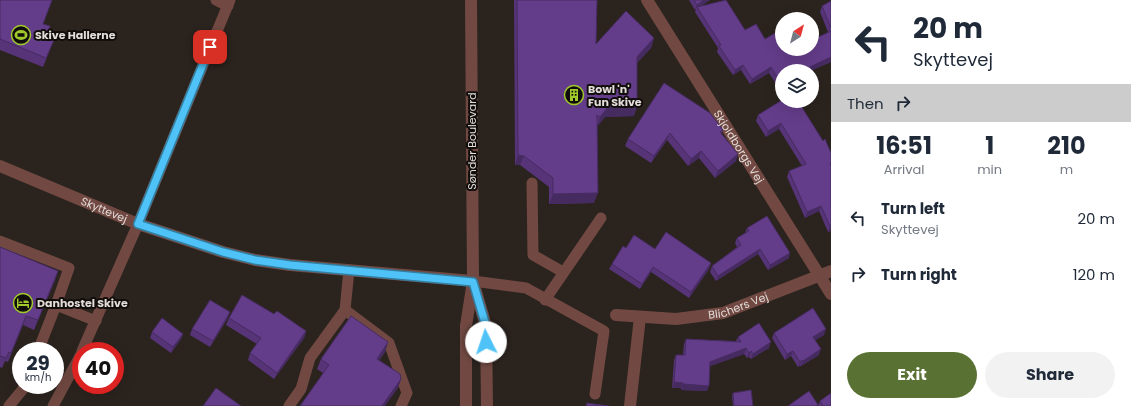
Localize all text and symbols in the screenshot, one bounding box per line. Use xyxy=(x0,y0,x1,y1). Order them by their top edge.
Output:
text: 20 m xyxy=(913,9,983,48)
north arrow xyxy=(775,12,819,56)
map controls xyxy=(775,12,819,108)
icon: left xyxy=(847,16,899,68)
sports icon: Skive Hallerne xyxy=(10,24,32,46)
place label: Skive Hallerne xyxy=(35,27,116,43)
pin xyxy=(193,30,227,64)
icon: arrive xyxy=(199,36,221,58)
text: Skyttevej xyxy=(913,47,993,72)
button: layers xyxy=(775,64,819,108)
place label: Bowl 'n' Fun Skive xyxy=(588,81,642,110)
building icon: Bowl 'n' Fun Skive xyxy=(563,84,585,106)
street label: Sønder Boulevard xyxy=(464,92,480,190)
icon: right xyxy=(892,92,914,114)
text: Then xyxy=(847,93,884,114)
street label: Skjoldborgs Vej xyxy=(710,107,768,187)
text: 16:51 xyxy=(876,129,932,162)
text: 1 xyxy=(985,129,994,162)
text: 210 xyxy=(1047,129,1086,162)
text: Arrival xyxy=(884,160,925,179)
text: min xyxy=(977,160,1002,179)
text: m xyxy=(1060,160,1073,179)
street label: Skyttevej xyxy=(79,193,130,227)
text: Turn left xyxy=(881,198,945,219)
icon: left xyxy=(847,207,869,229)
text: 20 m xyxy=(1077,208,1115,229)
text: Skyttevej xyxy=(881,220,939,239)
icon: right xyxy=(847,263,869,285)
text: Turn right xyxy=(881,264,957,285)
text: 120 m xyxy=(1073,264,1115,285)
street label: Blichers Vej xyxy=(707,288,771,323)
hotel icon: Danhostel Skive xyxy=(12,292,34,314)
place label: Danhostel Skive xyxy=(37,295,128,311)
position arrow xyxy=(465,321,507,363)
speed limit sign: 40 xyxy=(72,342,124,394)
text: 29 xyxy=(26,349,50,377)
button: Exit xyxy=(847,352,977,398)
button: Share xyxy=(985,352,1115,398)
text: km/h xyxy=(25,370,51,385)

